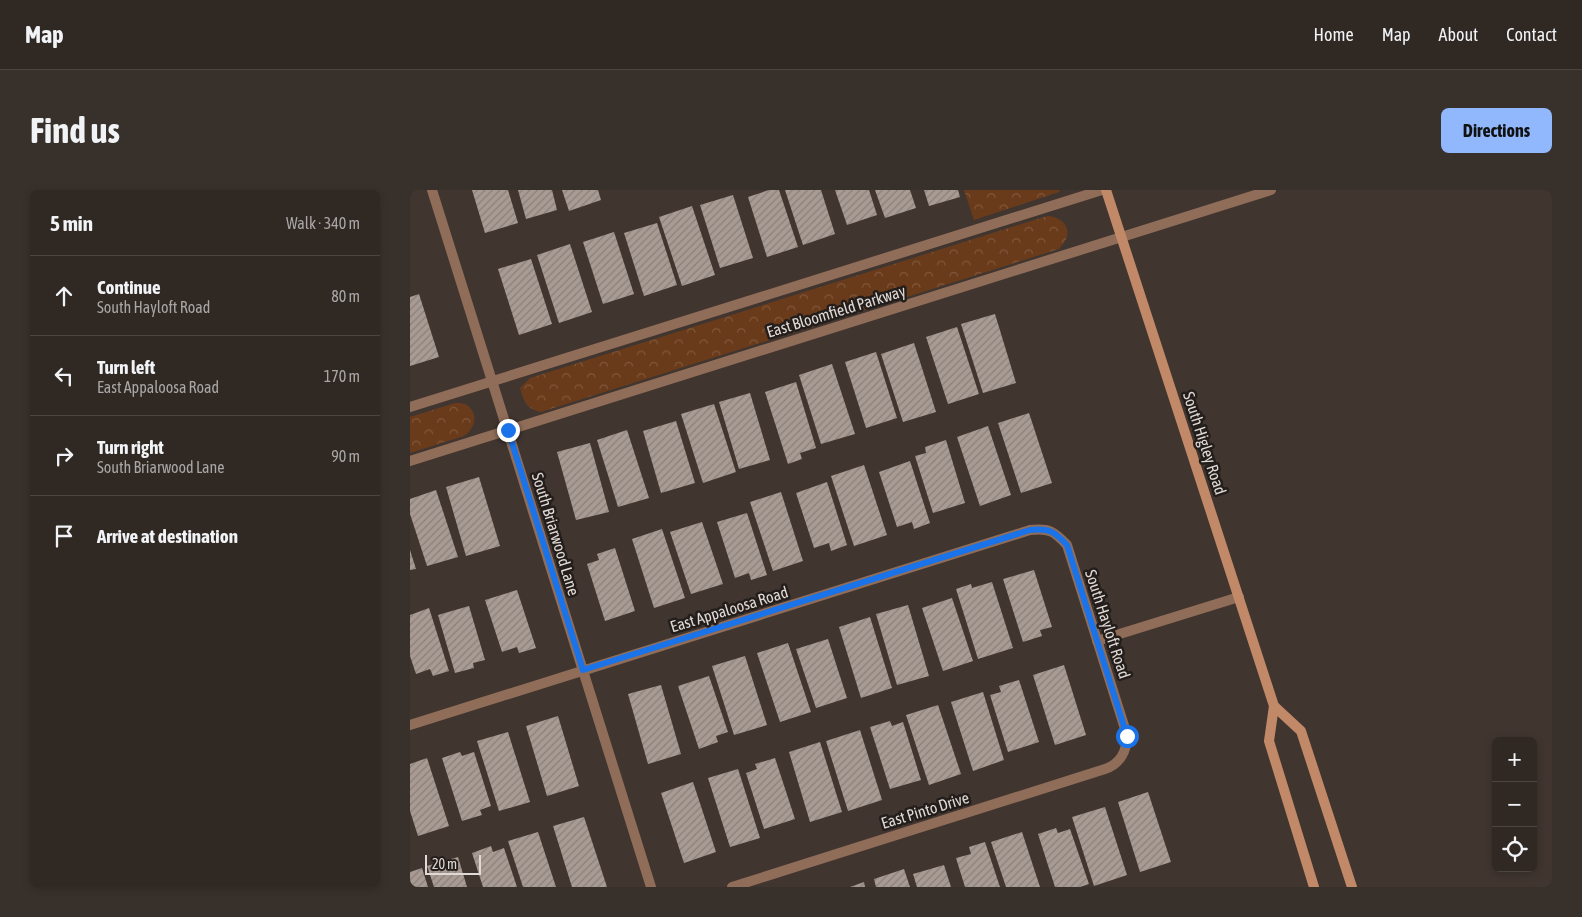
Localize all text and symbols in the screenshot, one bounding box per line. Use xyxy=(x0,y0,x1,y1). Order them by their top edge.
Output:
text: Map xyxy=(25,21,64,48)
text: Home xyxy=(1314,24,1354,45)
text: Map xyxy=(1382,24,1411,45)
text: About xyxy=(1439,24,1478,45)
text: Contact xyxy=(1506,24,1557,45)
button: Directions xyxy=(1441,108,1552,153)
text: Find us xyxy=(30,110,120,150)
text: 5 min xyxy=(50,211,93,235)
text: Walk · 340 m xyxy=(286,214,360,232)
text: Continue xyxy=(97,276,161,298)
street label: East Bloomfield Parkway xyxy=(764,281,908,342)
icon: ahead xyxy=(50,282,78,310)
text: 80 m xyxy=(331,287,360,305)
text: South Hayloft Road xyxy=(97,298,210,316)
text: Turn left xyxy=(97,356,155,378)
icon: left xyxy=(50,362,78,390)
text: 170 m xyxy=(324,367,360,385)
text: East Appaloosa Road xyxy=(97,378,219,396)
street label: South Higley Road xyxy=(1179,389,1230,497)
route end xyxy=(497,419,520,442)
text: Turn right xyxy=(97,436,164,458)
icon: right xyxy=(50,442,78,470)
text: 90 m xyxy=(331,447,360,465)
text: South Briarwood Lane xyxy=(97,458,225,476)
street label: South Briarwood Lane xyxy=(529,470,583,598)
icon: arrive xyxy=(50,522,78,550)
text: Arrive at destination xyxy=(97,525,238,547)
street label: South Hayloft Road xyxy=(1081,567,1134,681)
street label: East Appaloosa Road xyxy=(668,583,790,636)
route start xyxy=(1116,725,1139,748)
map controls xyxy=(1492,737,1537,872)
button: + xyxy=(1492,737,1537,782)
button: − xyxy=(1492,782,1537,827)
street label: East Pinto Drive xyxy=(879,788,971,832)
button: locate xyxy=(1492,827,1537,872)
scale bar xyxy=(425,852,481,875)
text: 20 m xyxy=(432,856,457,872)

